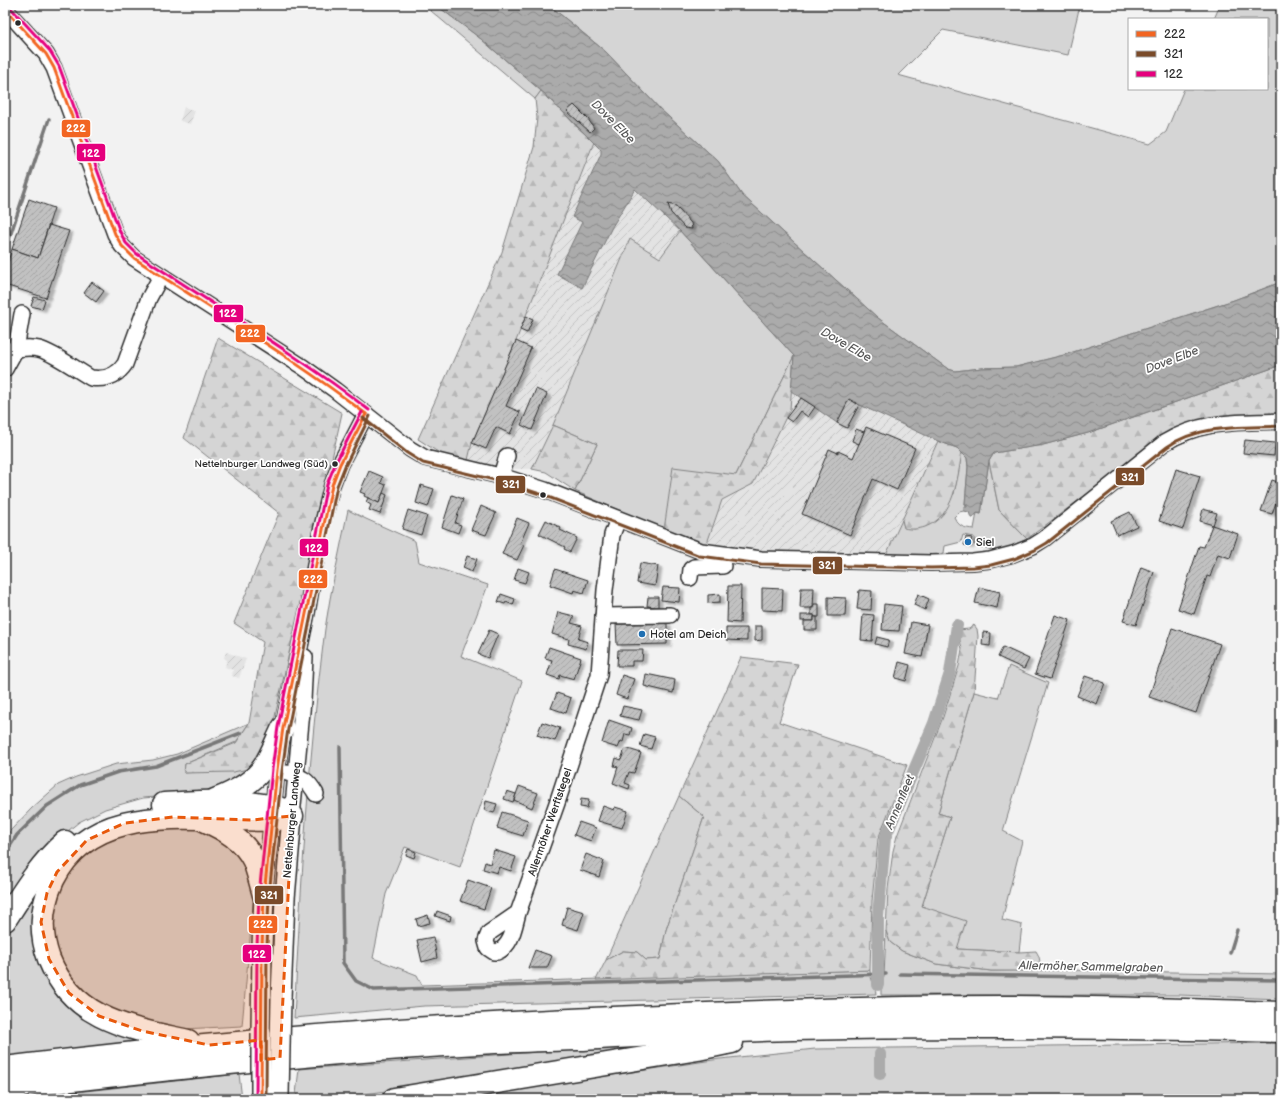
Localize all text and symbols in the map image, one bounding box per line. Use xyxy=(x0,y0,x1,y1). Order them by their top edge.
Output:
unlabelled marker xyxy=(13,18,23,28)
legend xyxy=(1128,18,1268,90)
text: 222 xyxy=(1164,27,1185,42)
text: 321 xyxy=(1164,47,1183,62)
text: 122 xyxy=(1164,67,1183,82)
water label: Dove Elbe xyxy=(588,97,638,147)
line badge: 222 xyxy=(61,119,91,138)
text: 222 xyxy=(66,122,86,135)
line badge: 122 xyxy=(76,143,106,162)
text: 122 xyxy=(82,147,100,160)
line badge: 122 xyxy=(213,304,244,323)
text: 122 xyxy=(219,307,237,320)
line badge: 222 xyxy=(235,324,266,343)
water label: Dove Elbe xyxy=(818,325,874,365)
text: 222 xyxy=(240,327,260,340)
water label: Dove Elbe xyxy=(1143,343,1201,377)
place label: Nettelnburger Landweg (Süd) xyxy=(194,458,328,470)
marker: Nettelnburger Landweg (Süd) xyxy=(330,459,340,469)
line badge: 321 xyxy=(1115,467,1145,486)
text: 321 xyxy=(1121,471,1139,484)
line badge: 321 xyxy=(495,475,526,494)
text: 321 xyxy=(502,478,520,491)
unlabelled marker xyxy=(538,490,548,500)
place label: Siel xyxy=(976,536,994,549)
marker: Siel xyxy=(963,537,973,547)
line badge: 122 xyxy=(299,538,329,557)
text: 122 xyxy=(305,542,323,555)
line badge: 321 xyxy=(812,556,843,575)
text: 321 xyxy=(818,559,836,572)
line badge: 222 xyxy=(298,569,328,589)
text: 222 xyxy=(303,573,323,586)
place label: Hotel am Deich xyxy=(650,628,726,641)
marker: Hotel am Deich xyxy=(637,629,647,639)
street label: Nettelnburger Landweg xyxy=(280,761,304,879)
street label: Allermöher Werftstegel xyxy=(525,766,575,878)
water label: Annenfleet xyxy=(881,772,918,832)
line badge: 321 xyxy=(254,885,284,905)
text: 321 xyxy=(260,889,278,902)
line badge: 222 xyxy=(248,915,278,934)
text: 222 xyxy=(253,918,273,931)
line badge: 122 xyxy=(242,944,272,963)
text: 122 xyxy=(248,948,266,961)
water label: Allermöher Sammelgraben xyxy=(1018,958,1164,976)

